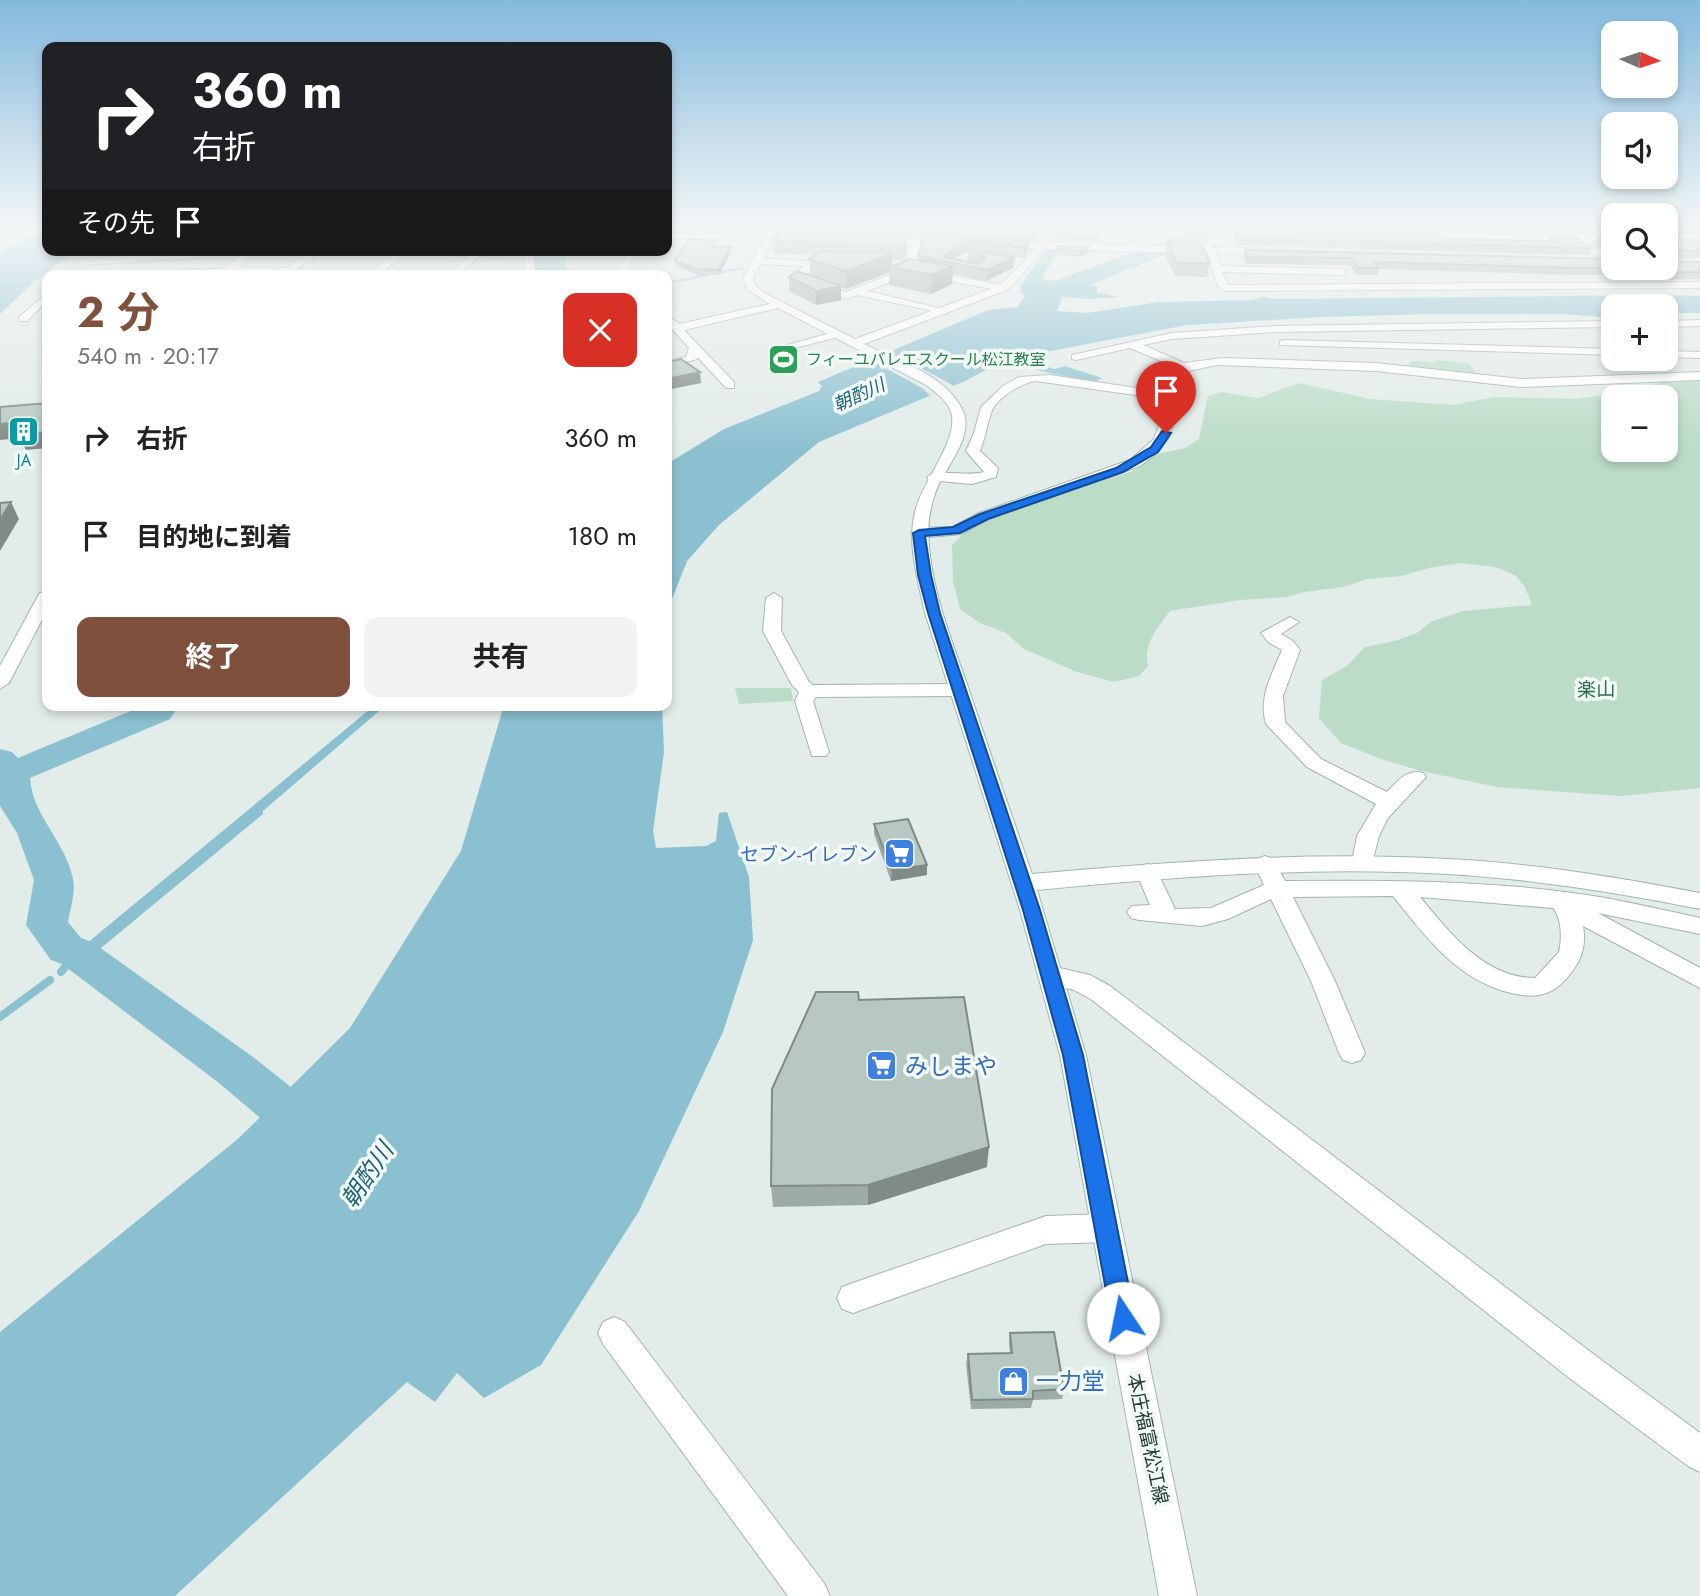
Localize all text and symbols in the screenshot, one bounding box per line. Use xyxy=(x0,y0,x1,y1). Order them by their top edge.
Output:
north arrow xyxy=(1601,21,1678,98)
map controls xyxy=(1601,21,1678,462)
text: 360 m xyxy=(192,56,343,126)
icon: right xyxy=(77,70,168,161)
button: sound xyxy=(1601,112,1678,189)
text: 右折 xyxy=(192,124,256,170)
icon: arrive xyxy=(169,203,207,241)
button: search xyxy=(1601,203,1678,280)
text: その先 xyxy=(77,204,155,242)
text: 2 分 xyxy=(77,282,159,343)
button: close xyxy=(563,293,637,367)
button: + xyxy=(1601,294,1678,371)
text: 540 m · 20:17 xyxy=(77,339,219,373)
sports icon: フィーユバレエスクール松江教室 xyxy=(766,342,800,376)
place label: フィーユバレエスクール松江教室 xyxy=(806,348,1046,371)
pin xyxy=(1136,361,1196,433)
water label: 朝酌川 xyxy=(829,371,891,418)
icon: arrive xyxy=(1147,372,1185,410)
button: − xyxy=(1601,385,1678,462)
building icon: JA xyxy=(7,414,41,448)
icon: right xyxy=(77,419,115,457)
text: 360 m xyxy=(564,419,637,457)
text: 右折 xyxy=(136,420,188,458)
place label: JA xyxy=(15,449,32,472)
icon: arrive xyxy=(77,517,115,555)
text: 180 m xyxy=(567,517,637,555)
text: 目的地に到着 xyxy=(136,518,292,556)
button: 終了 xyxy=(77,617,350,697)
button: 共有 xyxy=(364,617,637,697)
park label: 楽山 xyxy=(1577,676,1615,703)
supermarket icon: セブン-イレブン xyxy=(883,837,917,871)
place label: セブン-イレブン xyxy=(740,841,877,868)
supermarket icon: みしまや xyxy=(865,1049,899,1083)
place label: みしまや xyxy=(905,1049,997,1083)
water label: 朝酌川 xyxy=(332,1133,403,1215)
position arrow xyxy=(1086,1281,1160,1355)
shop icon: 一力堂 xyxy=(996,1364,1030,1398)
place label: 一力堂 xyxy=(1036,1364,1105,1398)
street label: 本庄福富松江線 xyxy=(1121,1371,1175,1507)

